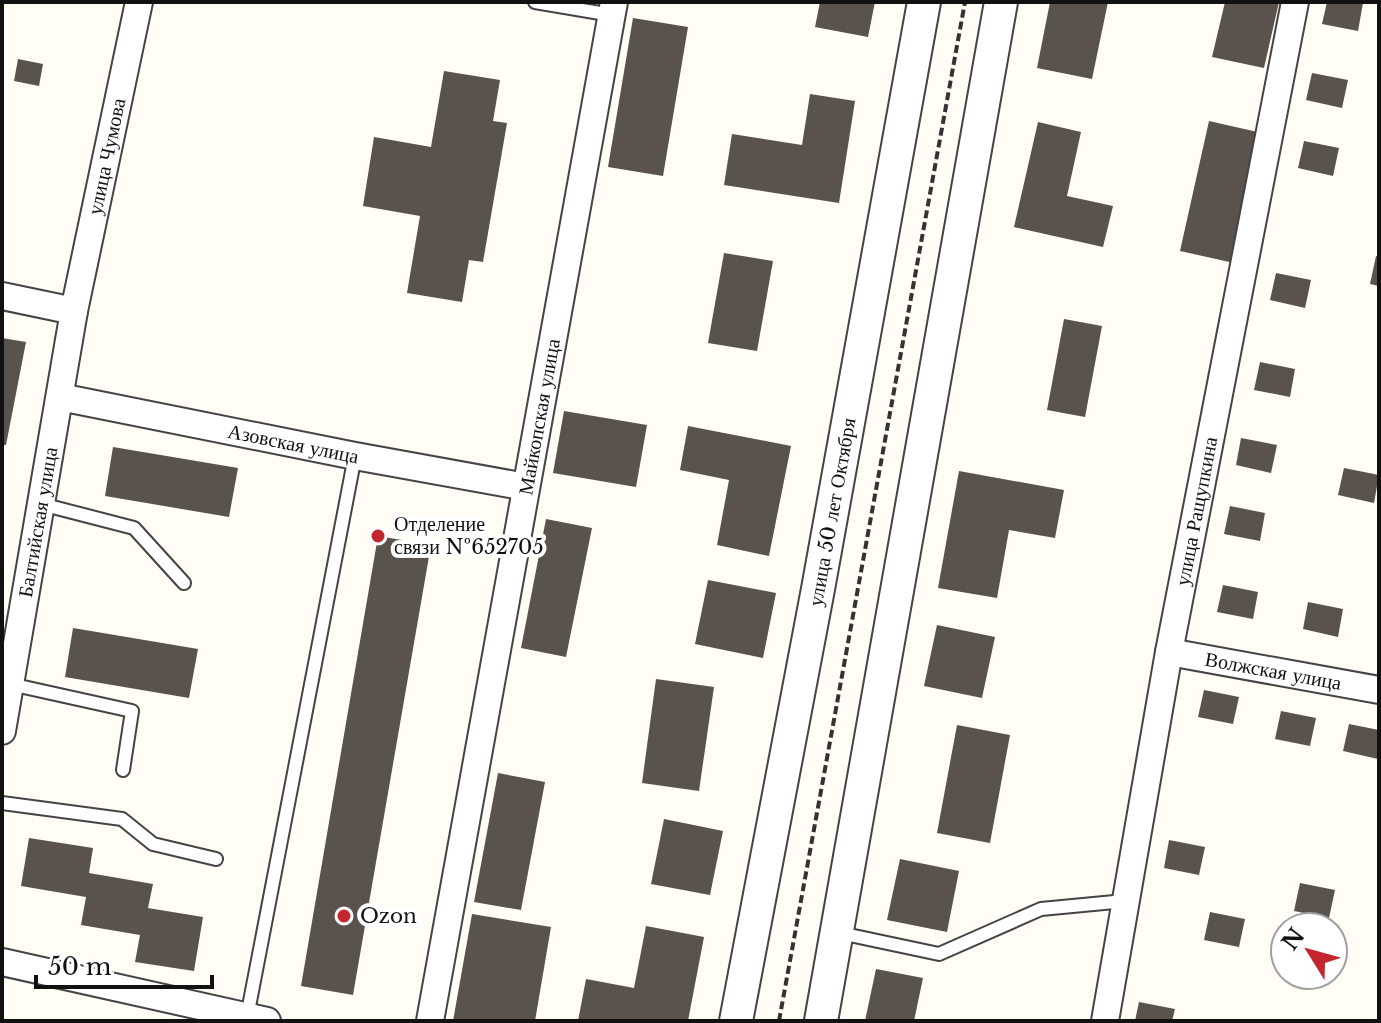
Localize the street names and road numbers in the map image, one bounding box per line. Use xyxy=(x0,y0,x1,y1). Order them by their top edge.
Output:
street label: улица Чумова xyxy=(83,96,130,217)
street label: Майкопская улица xyxy=(513,337,565,497)
street label: улица 50 лет Октября xyxy=(803,416,861,608)
street label: Азовская улица xyxy=(226,419,361,469)
street label: улица Ращупкина xyxy=(1170,434,1223,588)
street label: Балтийская улица xyxy=(13,445,63,599)
street label: Волжская улица xyxy=(1203,647,1344,695)

